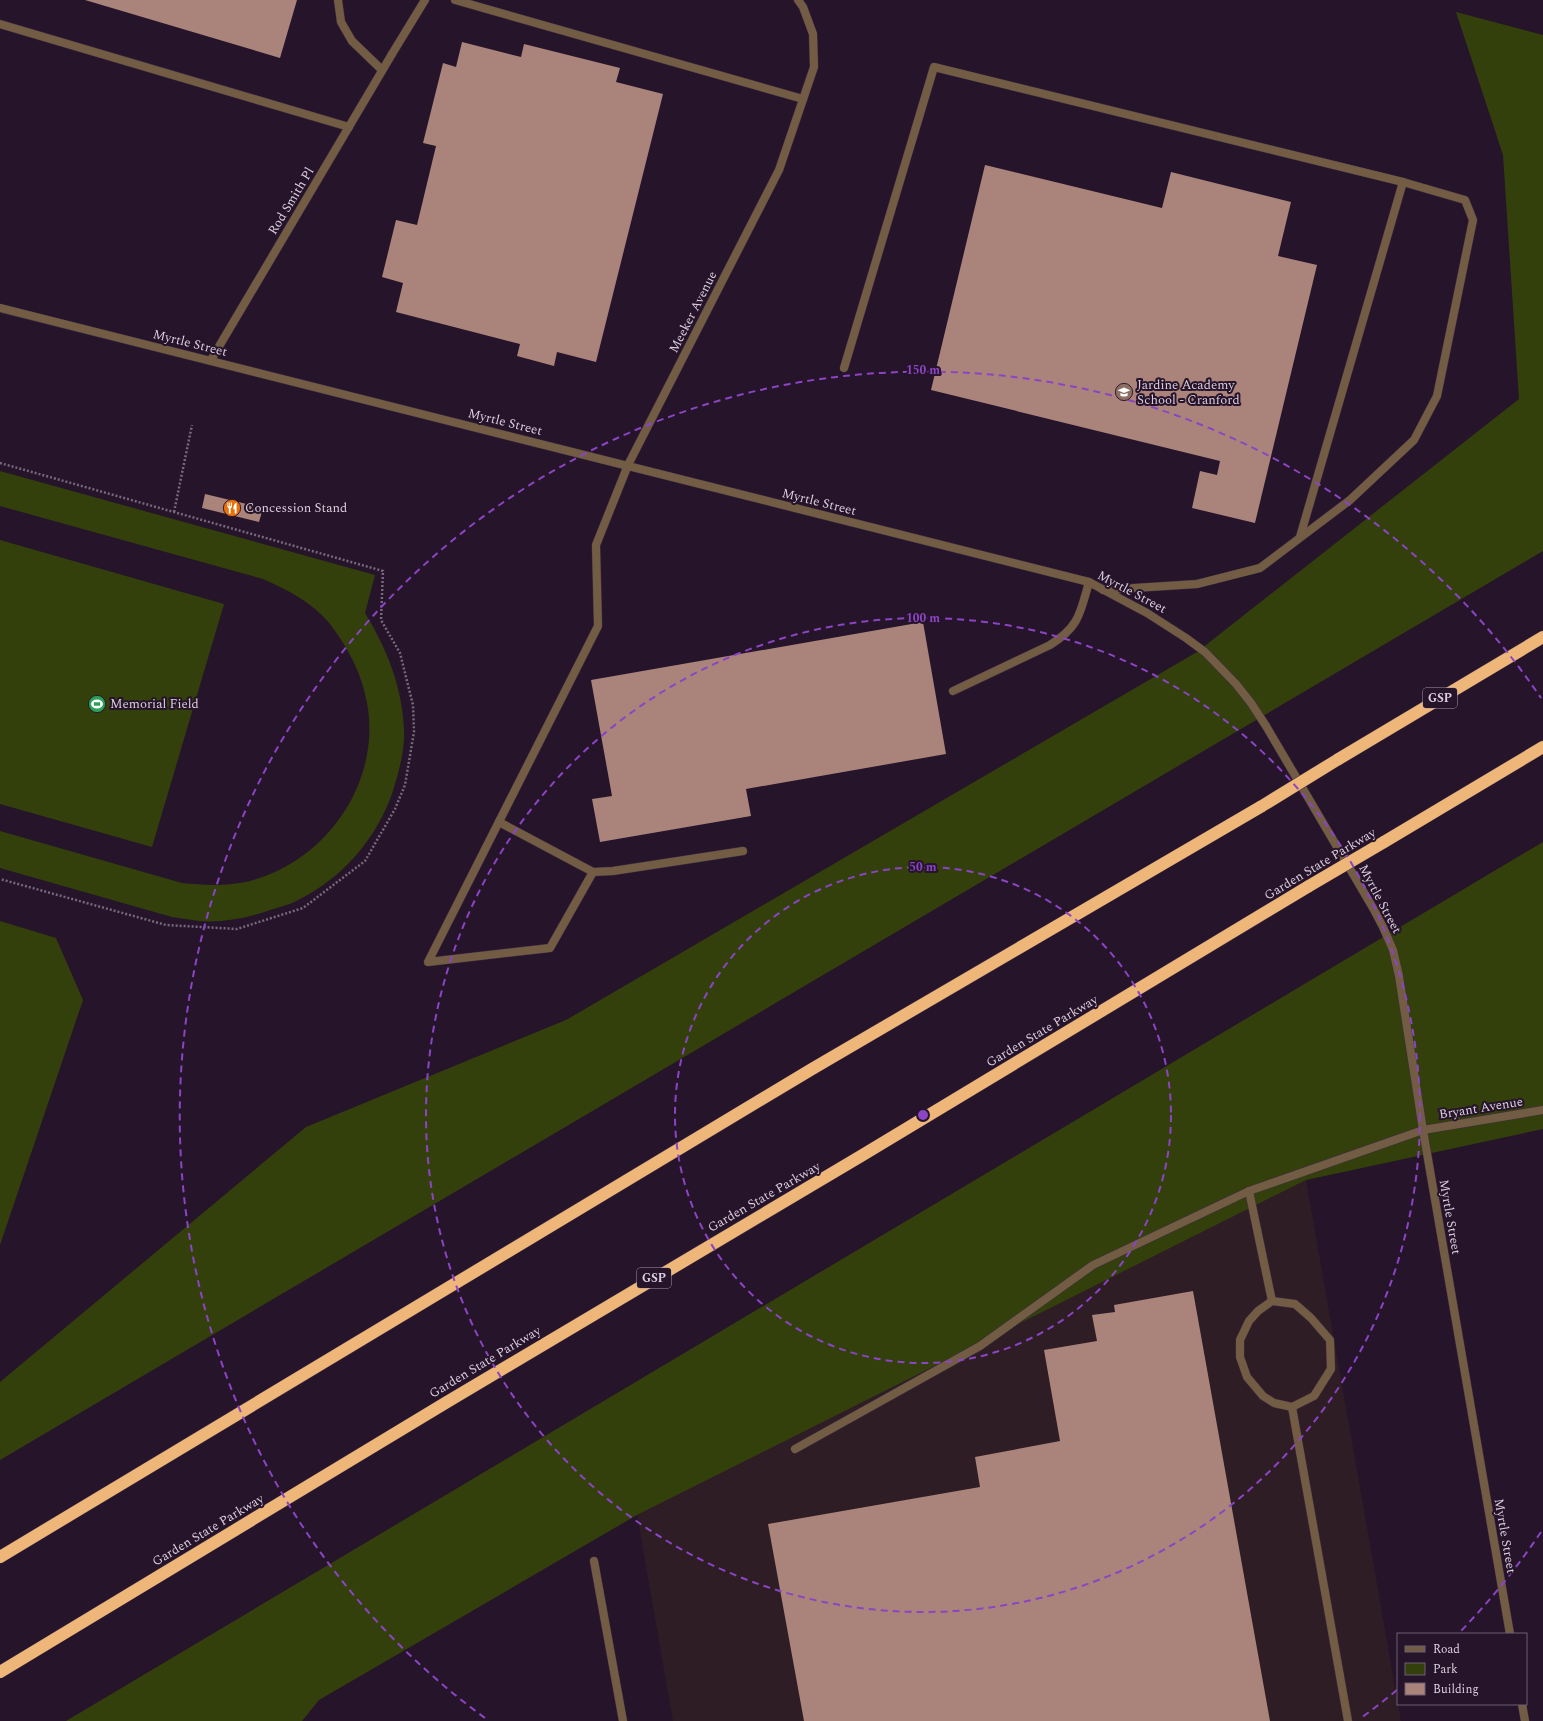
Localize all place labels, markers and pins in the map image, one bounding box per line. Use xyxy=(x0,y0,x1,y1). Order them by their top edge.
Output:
place label: Jardine Academy School - Cranford xyxy=(1137,375,1240,410)
school or university icon: Jardine Academy School - Cranford xyxy=(1114,382,1134,402)
restaurant icon: Concession Stand xyxy=(222,498,242,518)
place label: Concession Stand xyxy=(245,498,347,518)
sports icon: Memorial Field xyxy=(87,694,107,714)
place label: Memorial Field xyxy=(110,694,199,714)
centre of rings xyxy=(916,1108,930,1122)

